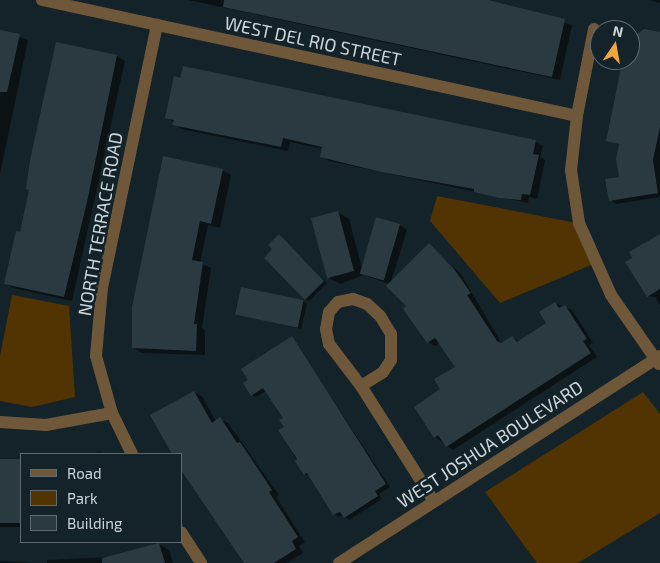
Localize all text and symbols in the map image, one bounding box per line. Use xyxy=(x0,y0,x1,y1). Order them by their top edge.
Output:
street label: WEST DEL RIO STREET xyxy=(222,12,404,70)
north arrow xyxy=(590,20,640,70)
text: N xyxy=(611,21,625,40)
street label: NORTH TERRACE ROAD xyxy=(73,130,127,318)
street label: WEST JOSHUA BOULEVARD xyxy=(393,376,587,512)
legend xyxy=(20,453,182,543)
text: Road xyxy=(67,464,102,482)
text: Park xyxy=(67,489,98,507)
text: Building xyxy=(67,514,122,532)

